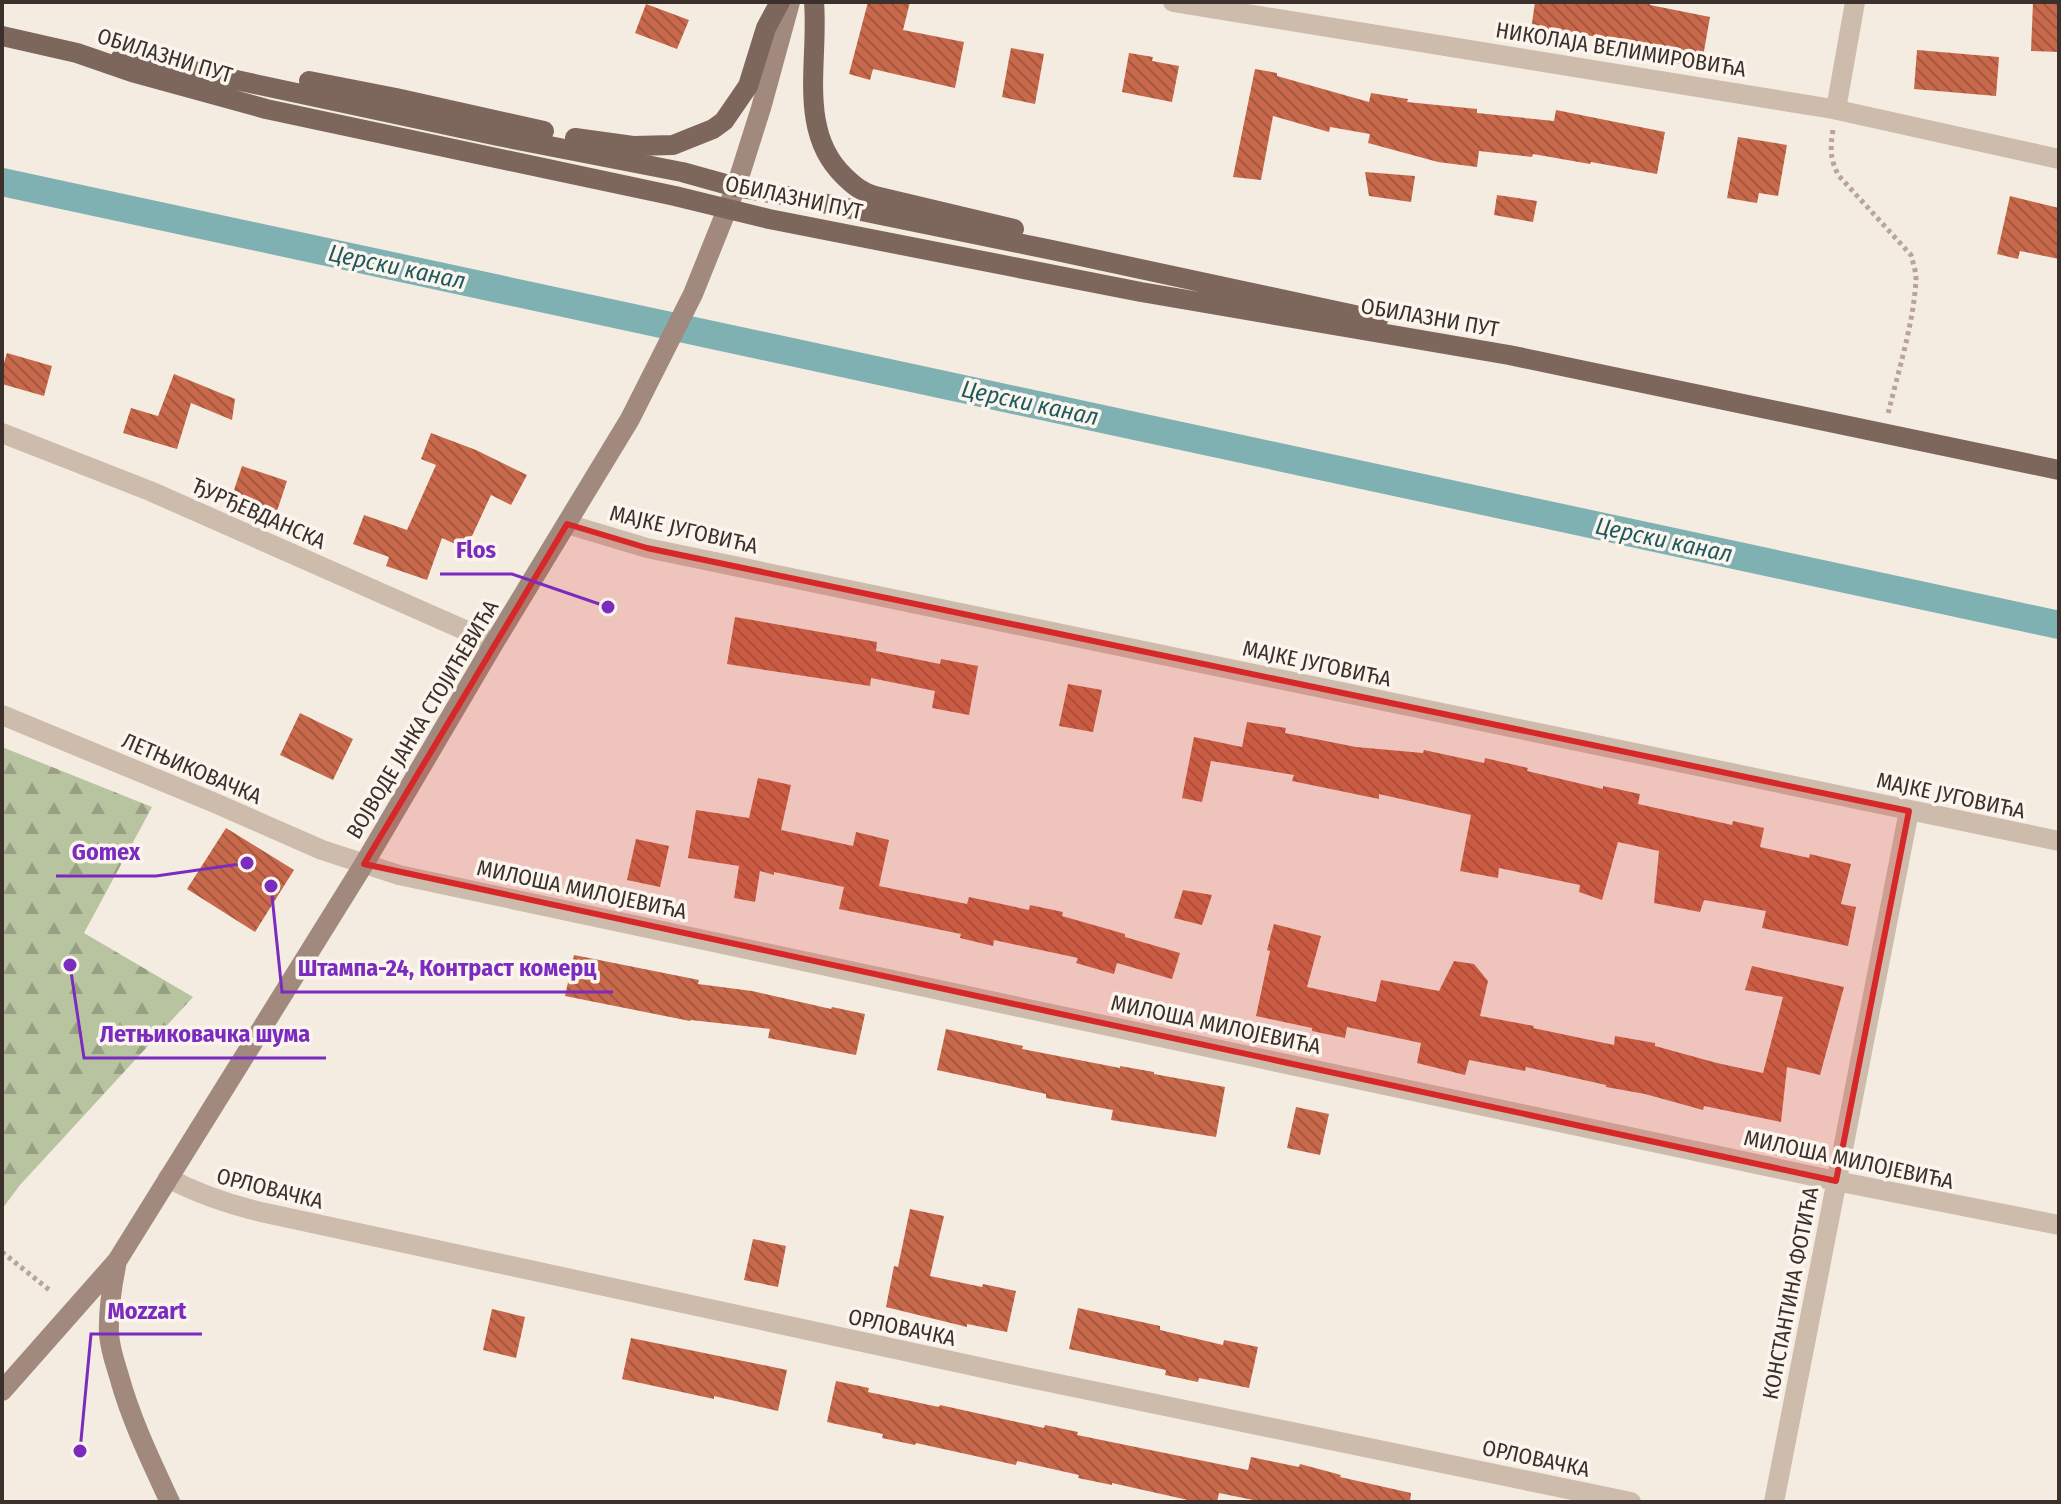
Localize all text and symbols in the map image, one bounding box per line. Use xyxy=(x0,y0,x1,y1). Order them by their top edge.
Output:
street label: НИКОЛАЈА ВЕЛИМИРОВИЋА xyxy=(1494,16,1748,83)
street label: ОБИЛАЗНИ ПУТ xyxy=(94,22,236,89)
street label: ОБИЛАЗНИ ПУТ xyxy=(723,170,866,225)
water label: Церски канал xyxy=(326,239,468,295)
street label: ОБИЛАЗНИ ПУТ xyxy=(1359,292,1502,343)
water label: Церски канал xyxy=(959,375,1101,431)
street label: ЂУРЂЕВДАНСКА xyxy=(188,472,330,555)
street label: МАЈКЕ ЈУГОВИЋА xyxy=(607,499,761,560)
water label: Церски канал xyxy=(1593,512,1735,568)
callout: Flos xyxy=(440,526,512,574)
text: Flos xyxy=(456,536,497,564)
street label: ВОЈВОДЕ ЈАНКА СТОЈИЋЕВИЋА xyxy=(340,595,505,843)
street label: МАЈКЕ ЈУГОВИЋА xyxy=(1240,635,1394,692)
street label: ЛЕТЊИКОВАЧКА xyxy=(118,727,266,810)
street label: МАЈКЕ ЈУГОВИЋА xyxy=(1874,767,2028,824)
callout: Gomex xyxy=(56,828,156,876)
text: Gomex xyxy=(72,838,141,866)
street label: МИЛОША МИЛОЈЕВИЋА xyxy=(475,854,690,925)
callout: Штампа-24, Контраст комерц xyxy=(282,944,613,992)
text: Штампа-24, Контраст комерц xyxy=(298,954,597,982)
street label: МИЛОША МИЛОЈЕВИЋА xyxy=(1109,989,1324,1060)
callout: Летњиковачка шума xyxy=(84,1010,326,1058)
text: Летњиковачка шума xyxy=(100,1020,310,1048)
street label: МИЛОША МИЛОЈЕВИЋА xyxy=(1742,1124,1957,1195)
street label: ОРЛОВАЧКА xyxy=(214,1162,326,1215)
street label: КОНСТАНТИНА ФОТИЋА xyxy=(1757,1184,1824,1402)
callout: Mozzart xyxy=(91,1286,202,1334)
text: Mozzart xyxy=(108,1297,187,1325)
street label: ОРЛОВАЧКА xyxy=(846,1303,958,1352)
street label: ОРЛОВАЧКА xyxy=(1480,1434,1592,1483)

